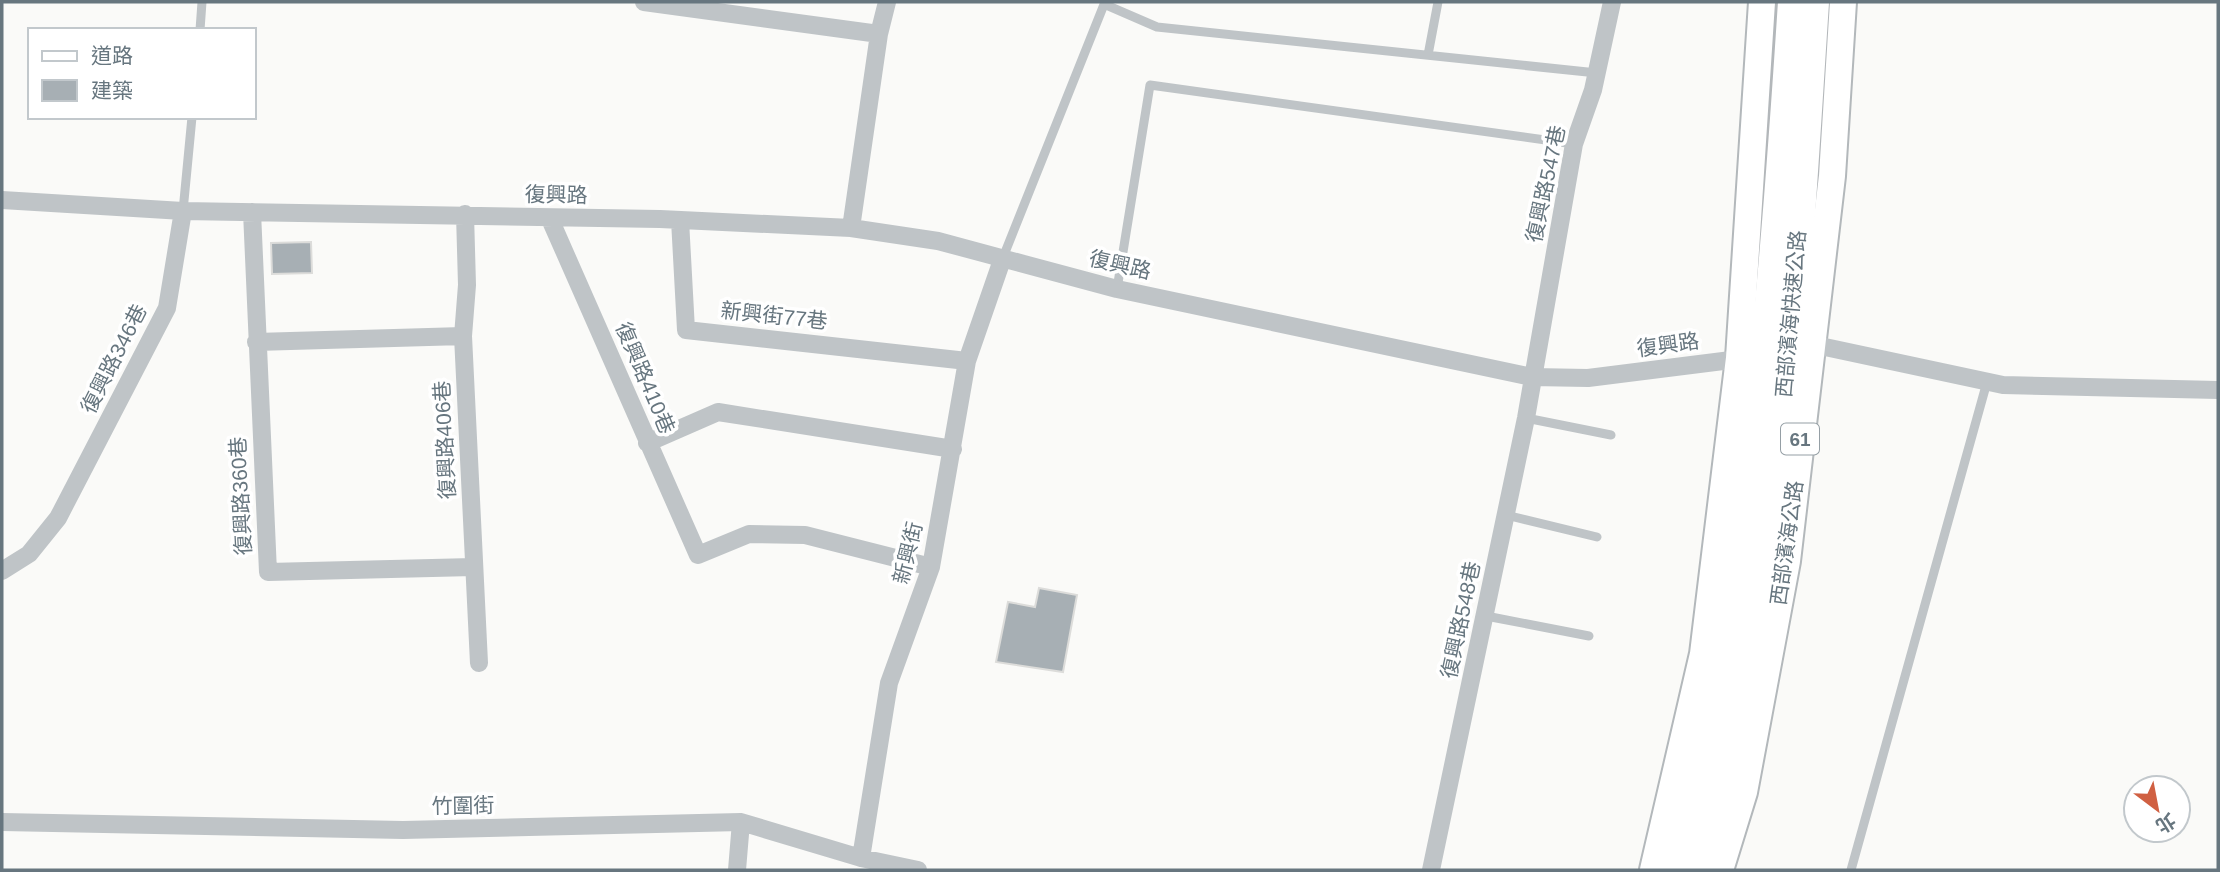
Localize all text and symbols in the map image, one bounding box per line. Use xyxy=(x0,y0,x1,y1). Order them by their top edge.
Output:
legend xyxy=(28,28,256,119)
text: 道路 xyxy=(91,44,133,67)
text: 建築 xyxy=(91,79,133,102)
street label: 復興路547巷 xyxy=(1522,123,1569,245)
street label: 復興路 xyxy=(524,182,588,207)
street label: 西部濱海快速公路 xyxy=(1772,229,1809,399)
street label: 復興路 xyxy=(1087,246,1153,283)
street label: 新興街77巷 xyxy=(719,298,829,333)
street label: 復興路346巷 xyxy=(76,301,151,417)
street label: 復興路410巷 xyxy=(612,319,679,437)
street label: 復興路 xyxy=(1635,329,1701,360)
street label: 復興路406巷 xyxy=(430,380,459,500)
road number: 61 xyxy=(1781,424,1819,454)
street label: 復興路360巷 xyxy=(226,436,255,556)
street label: 西部濱海公路 xyxy=(1766,479,1807,607)
street label: 新興街 xyxy=(889,520,926,586)
street label: 復興路548巷 xyxy=(1437,559,1484,681)
north arrow xyxy=(2122,774,2192,844)
street label: 竹圍街 xyxy=(431,793,495,818)
text: 北 xyxy=(2152,809,2179,837)

